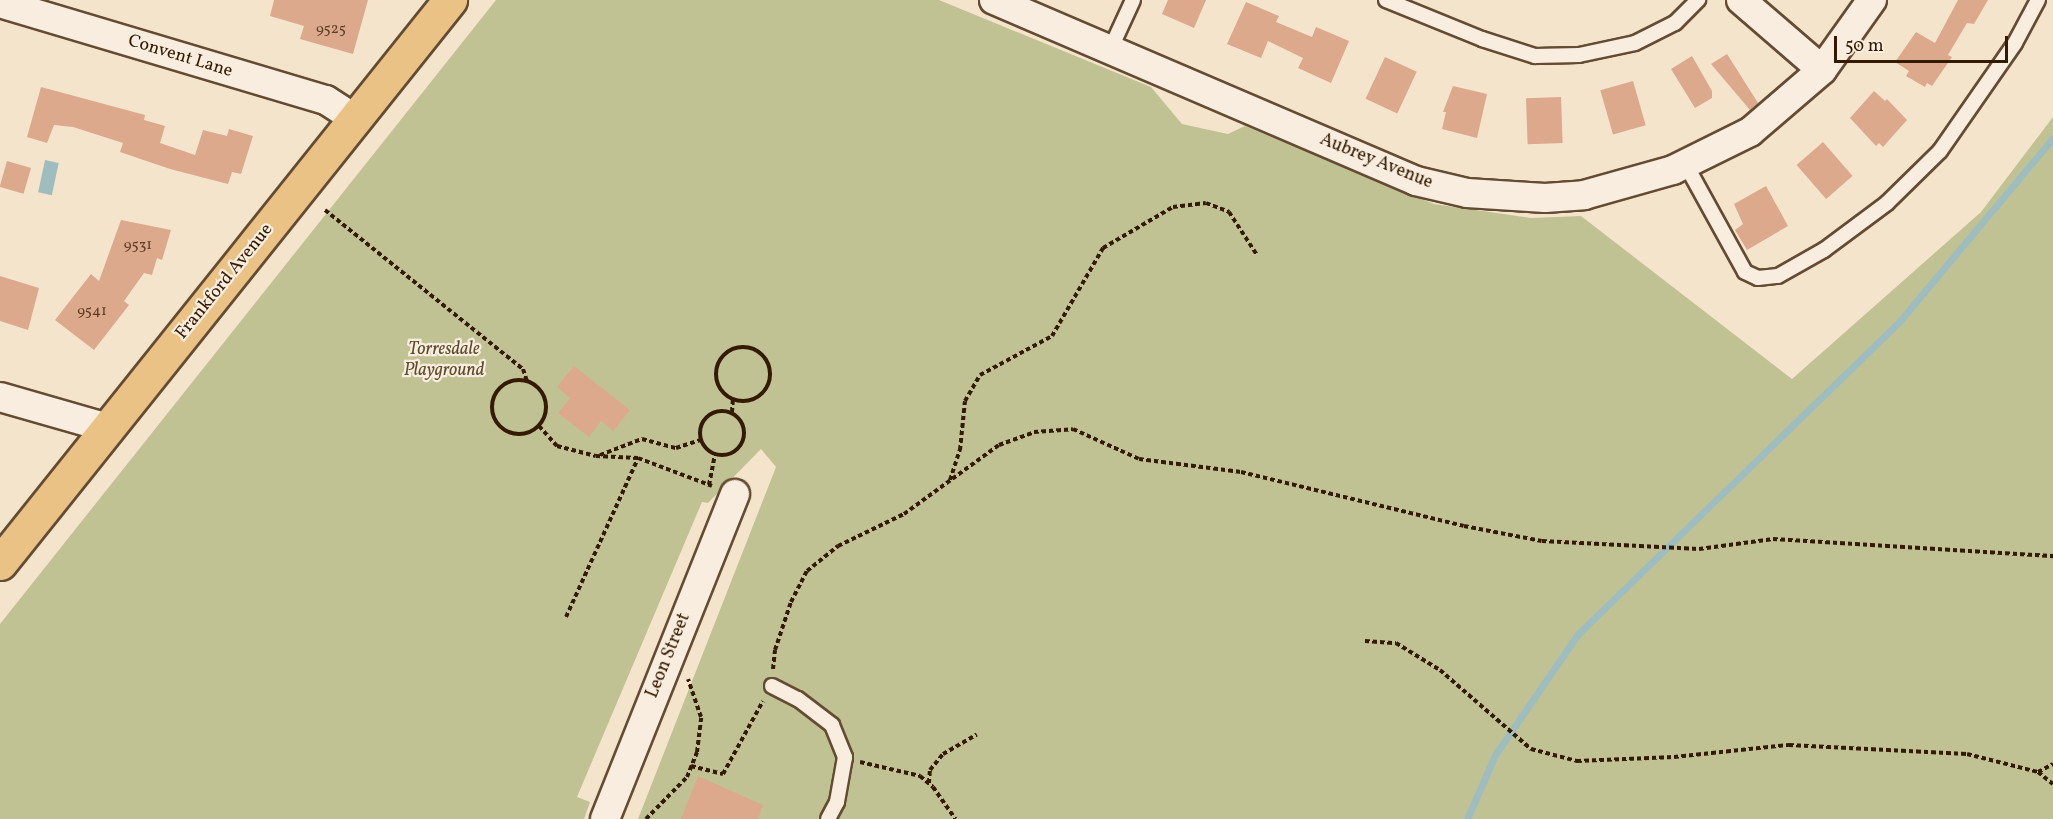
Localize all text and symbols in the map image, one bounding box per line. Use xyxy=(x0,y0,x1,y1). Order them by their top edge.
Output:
house number: 9525 xyxy=(316,21,346,39)
scale bar xyxy=(1837,24,2011,62)
street label: Convent Lane xyxy=(125,31,235,83)
text: 50 m xyxy=(1845,34,1884,59)
street label: Aubrey Avenue xyxy=(1316,129,1436,195)
street label: Frankford Avenue xyxy=(172,220,278,344)
house number: 9531 xyxy=(124,237,152,255)
house number: 9541 xyxy=(77,303,107,321)
park label: Torresdale Playground xyxy=(404,340,484,382)
street label: Leon Street xyxy=(642,610,696,702)

